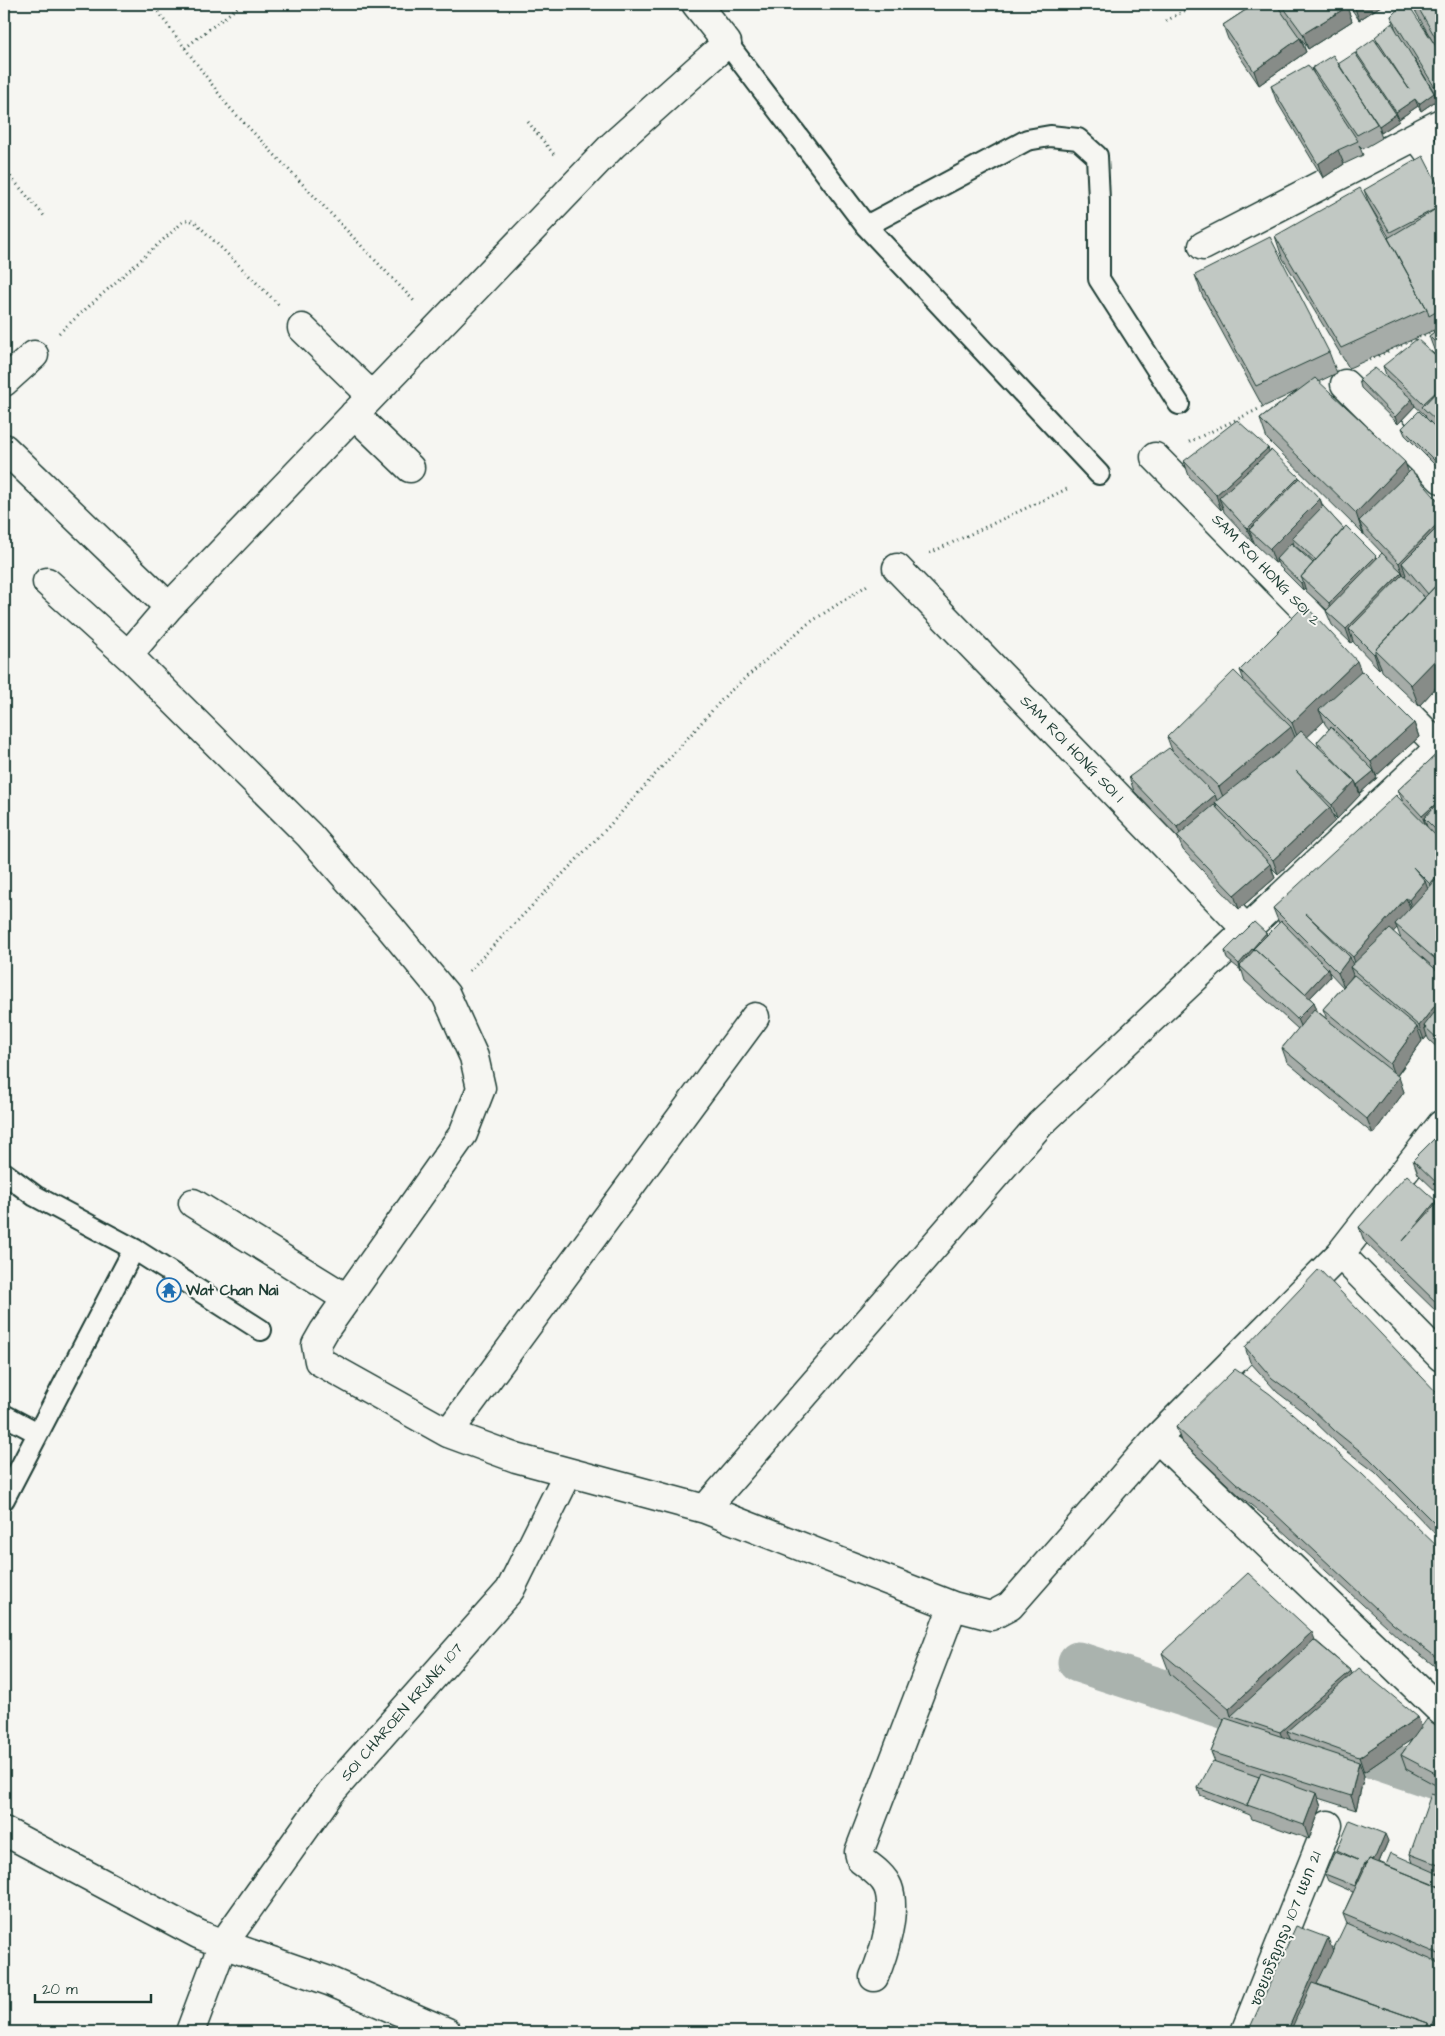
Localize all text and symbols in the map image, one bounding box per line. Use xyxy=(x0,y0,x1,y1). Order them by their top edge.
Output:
street label: SAM ROI HONG SOI 2 xyxy=(1207,509,1325,631)
street label: SAM ROI HONG SOI 1 xyxy=(1015,691,1129,807)
temple icon: Wat Chan Nai xyxy=(156,1277,182,1303)
place label: Wat Chan Nai xyxy=(185,1280,279,1301)
street label: SOI CHAROEN KRUNG 107 xyxy=(336,1638,468,1786)
street label: ซอยเจริญกรุง 107 แยก 21 xyxy=(1245,1848,1327,2010)
scale bar xyxy=(35,1971,151,2003)
text: 20 m xyxy=(42,1979,78,2000)

